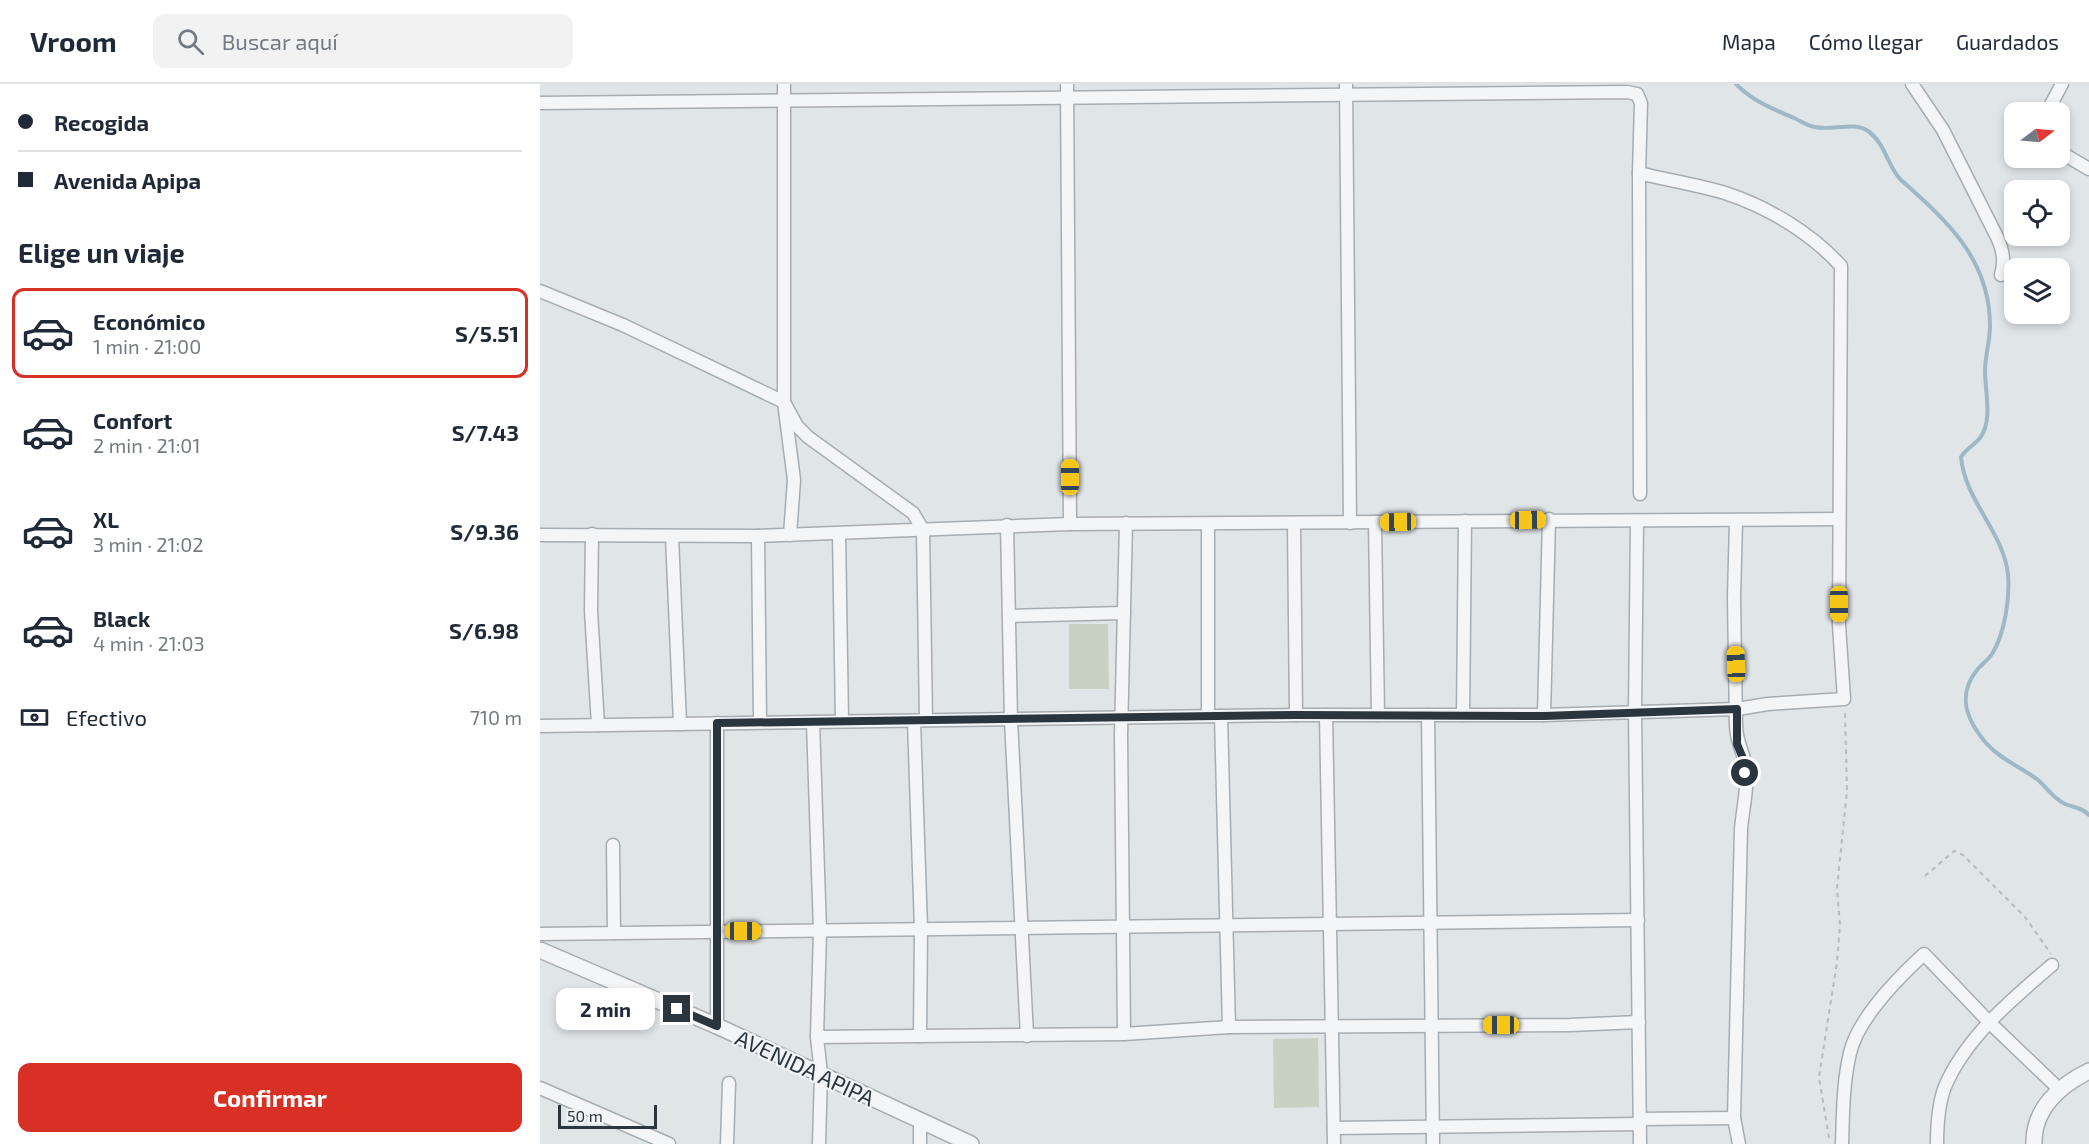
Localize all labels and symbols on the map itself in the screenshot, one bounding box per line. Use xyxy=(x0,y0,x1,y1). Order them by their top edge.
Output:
north arrow xyxy=(2004,102,2070,168)
car xyxy=(1061,459,1079,495)
car xyxy=(1510,511,1546,529)
car xyxy=(1380,513,1416,531)
car xyxy=(1830,586,1848,622)
car xyxy=(1726,646,1746,682)
route start xyxy=(1731,759,1758,786)
car xyxy=(725,922,761,940)
callout: 2 min xyxy=(557,988,656,1030)
route end xyxy=(663,995,690,1022)
car xyxy=(1483,1016,1519,1034)
street label: AVENIDA APIPA xyxy=(732,1024,879,1111)
scale bar xyxy=(558,1102,657,1130)

